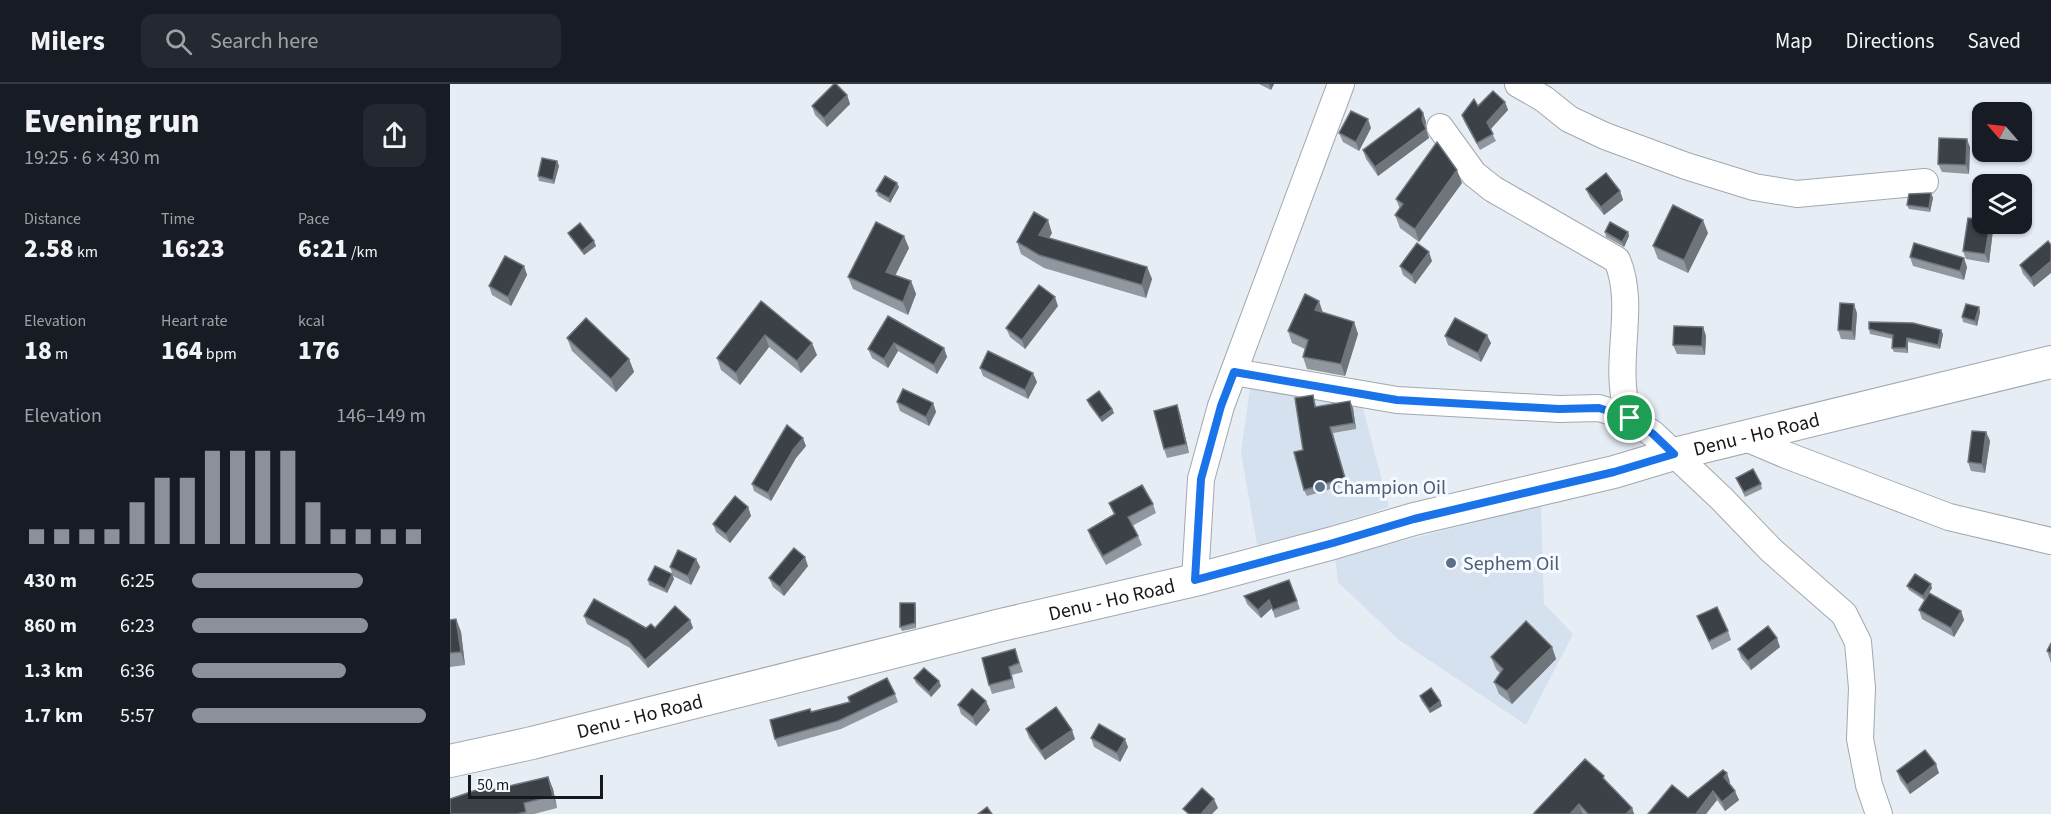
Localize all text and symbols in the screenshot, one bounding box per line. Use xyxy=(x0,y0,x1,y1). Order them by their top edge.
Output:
search box xyxy=(141,14,561,68)
text: Milers xyxy=(30,21,105,61)
icon: search xyxy=(162,25,195,58)
text: Search here xyxy=(210,25,318,57)
text: Map xyxy=(1775,26,1813,56)
text: Directions xyxy=(1846,26,1934,56)
text: Saved xyxy=(1967,26,2021,56)
text: Evening run xyxy=(24,98,200,145)
north arrow xyxy=(1972,102,2032,162)
map controls xyxy=(1972,102,2032,234)
button: share xyxy=(363,104,426,167)
text: 19:25 · 6 × 430 m xyxy=(24,144,160,172)
button: layers xyxy=(1972,174,2032,234)
text: Distance xyxy=(24,208,81,230)
text: Time xyxy=(161,208,195,230)
text: Pace xyxy=(298,208,329,230)
text: 2.58 xyxy=(24,230,74,267)
text: 16:23 xyxy=(161,230,225,267)
text: 6:21 xyxy=(298,230,348,267)
text: km xyxy=(74,241,98,263)
text: /km xyxy=(348,241,378,263)
text: Elevation xyxy=(24,310,86,332)
text: Heart rate xyxy=(161,310,228,332)
text: kcal xyxy=(298,310,325,332)
text: 18 xyxy=(24,332,52,369)
text: 164 xyxy=(161,332,203,369)
text: 176 xyxy=(298,332,340,369)
text: m xyxy=(52,343,68,365)
text: bpm xyxy=(203,343,237,365)
pin xyxy=(1604,392,1655,443)
icon: arrive xyxy=(1613,401,1646,434)
text: Elevation xyxy=(24,402,102,430)
text: 146–149 m xyxy=(336,402,426,430)
street label: Denu - Ho Road xyxy=(1691,406,1823,464)
place label: Champion Oil xyxy=(1332,474,1446,502)
marker: Champion Oil xyxy=(1313,480,1327,494)
place label: Sephem Oil xyxy=(1463,550,1559,578)
marker: Sephem Oil xyxy=(1444,556,1458,570)
text: 430 m xyxy=(24,567,77,595)
text: 6:25 xyxy=(120,567,155,595)
street label: Denu - Ho Road xyxy=(1046,572,1178,629)
text: 860 m xyxy=(24,612,77,640)
text: 6:23 xyxy=(120,612,155,640)
text: 1.3 km xyxy=(24,657,83,685)
text: 6:36 xyxy=(120,657,155,685)
street label: Denu - Ho Road xyxy=(574,688,706,746)
text: 1.7 km xyxy=(24,702,83,730)
text: 5:57 xyxy=(120,702,155,730)
scale bar xyxy=(468,772,603,800)
text: 50 m xyxy=(477,774,509,796)

